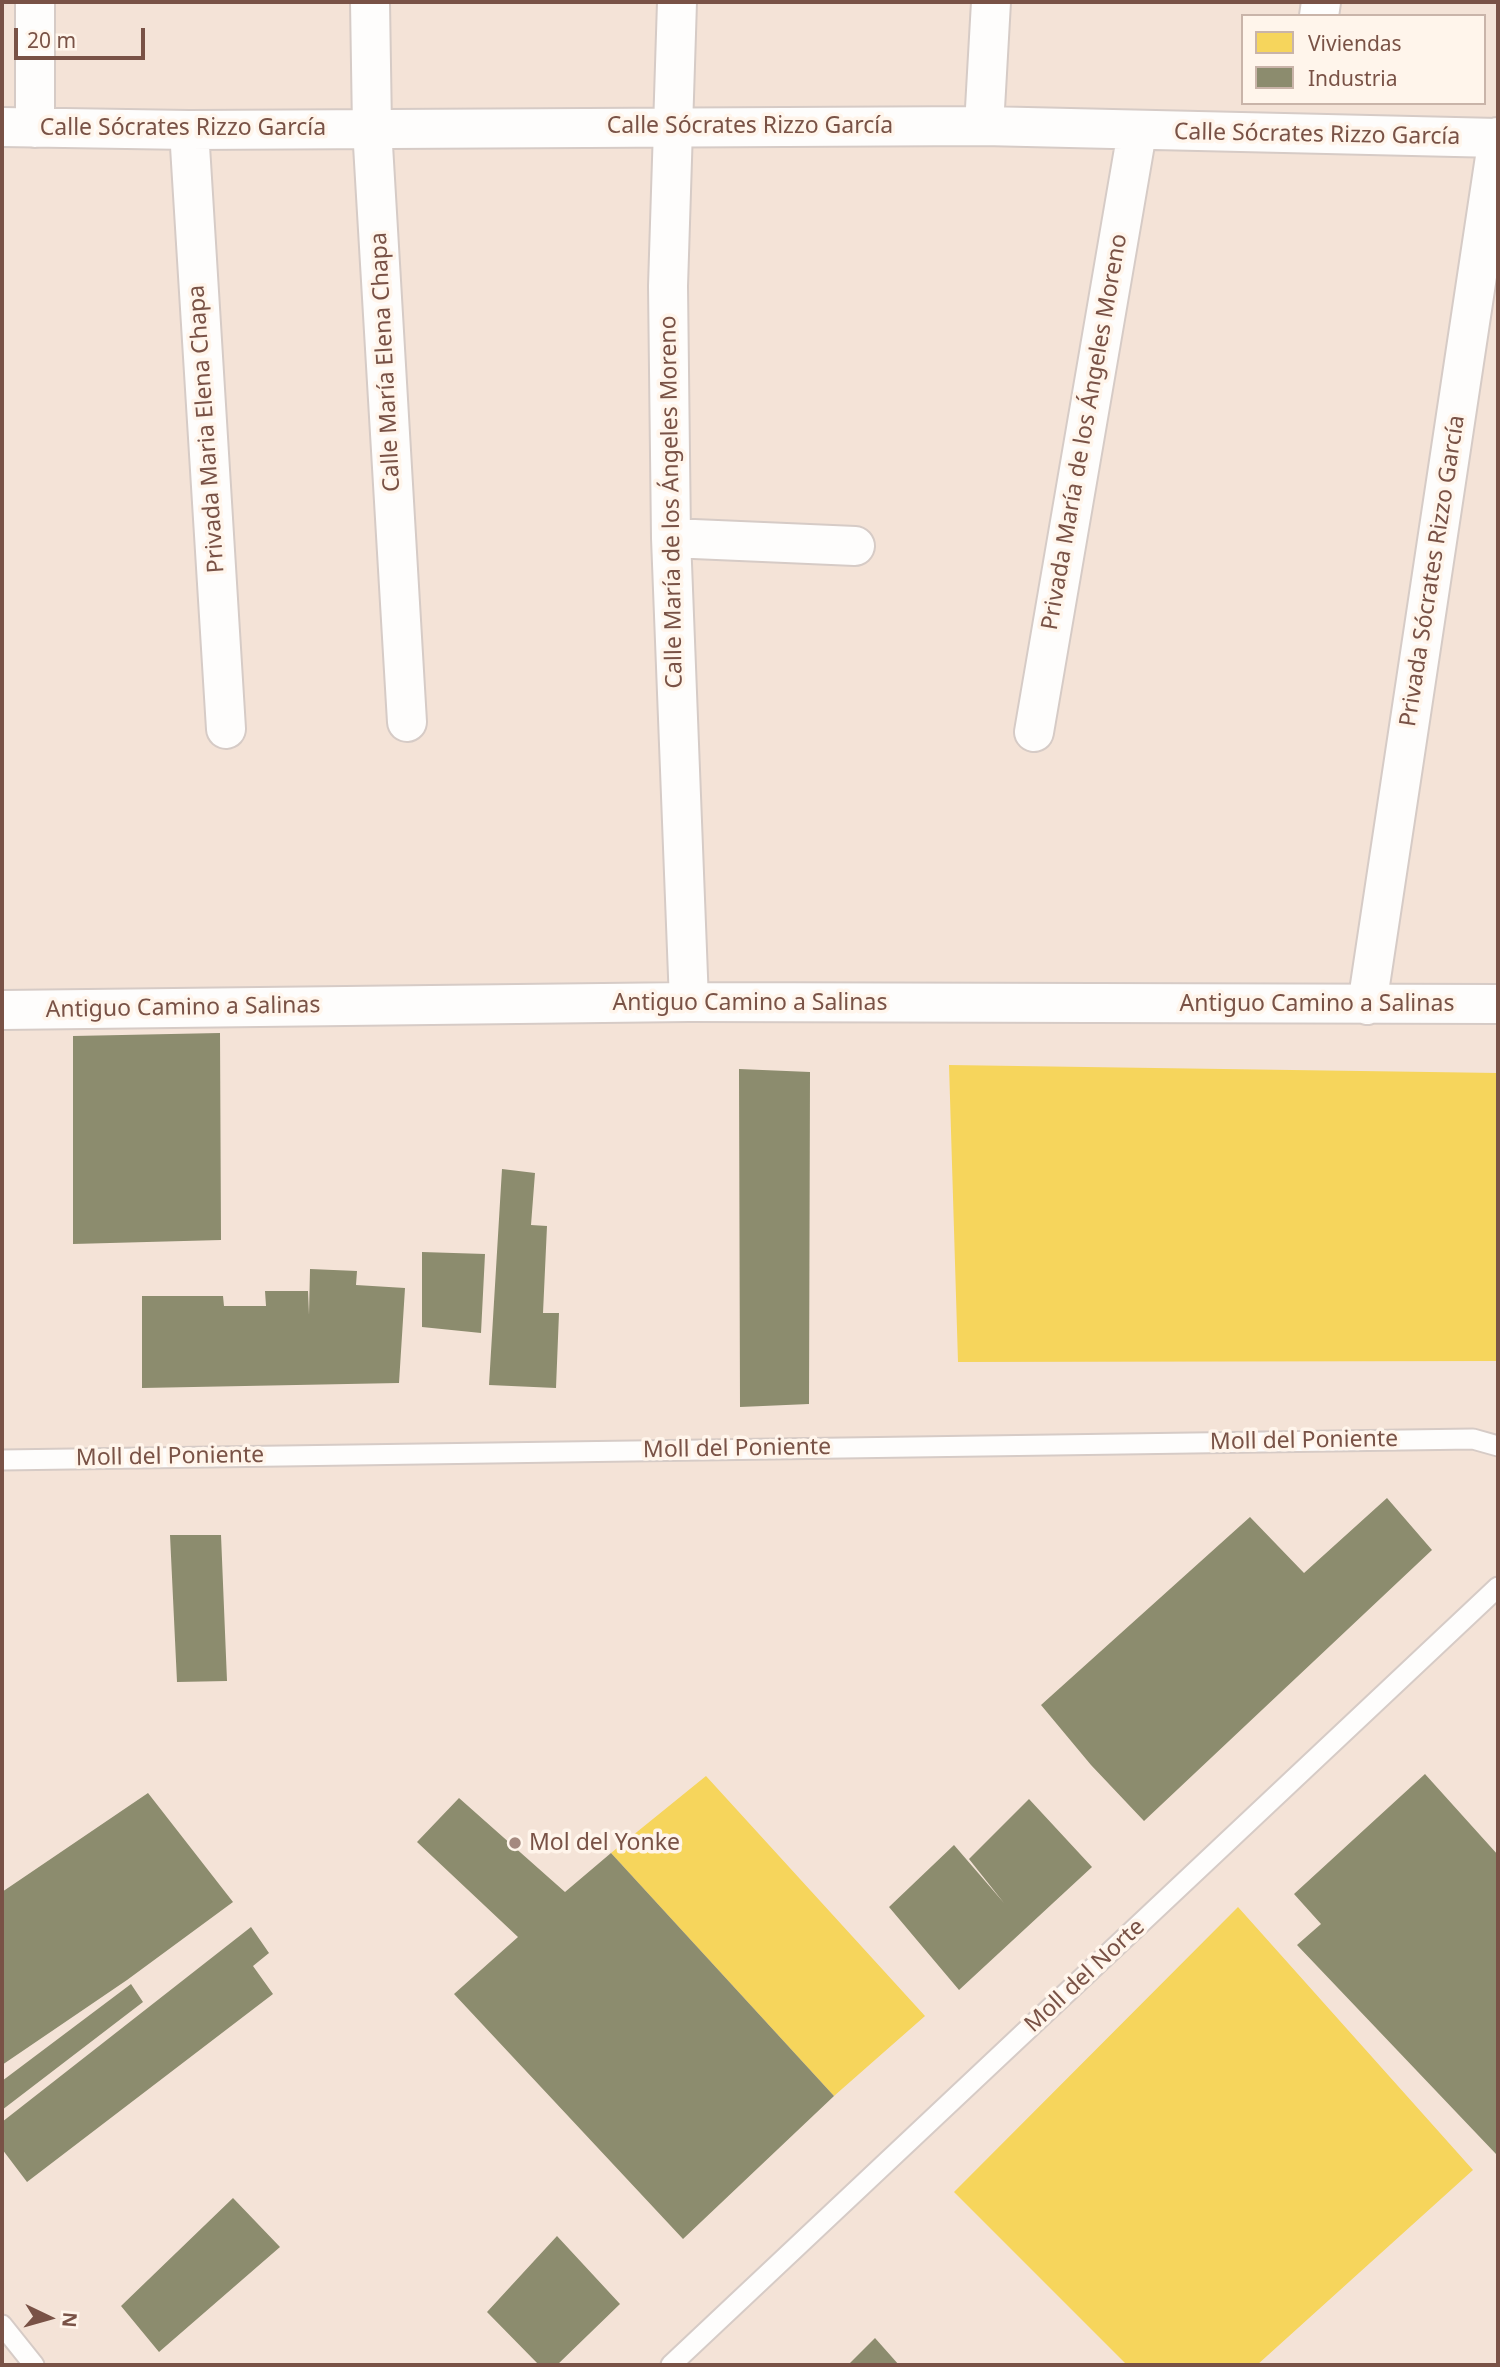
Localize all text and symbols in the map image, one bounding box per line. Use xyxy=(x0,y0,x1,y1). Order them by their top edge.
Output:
scale bar xyxy=(18,14,149,58)
legend xyxy=(1241,14,1486,105)
text: 20 m xyxy=(27,26,76,54)
text: Viviendas xyxy=(1308,29,1402,57)
text: Industria xyxy=(1308,64,1398,92)
street label: Calle Sócrates Rizzo García xyxy=(607,112,893,140)
street label: Calle Sócrates Rizzo García xyxy=(40,114,326,142)
street label: Calle Sócrates Rizzo García xyxy=(1174,119,1460,151)
street label: Calle María Elena Chapa xyxy=(365,232,407,492)
street label: Privada María de los Ángeles Moreno xyxy=(1037,232,1133,632)
street label: Privada Maria Elena Chapa xyxy=(183,284,231,574)
street label: Calle María de los Ángeles Moreno xyxy=(655,315,689,689)
street label: Privada Sócrates Rizzo García xyxy=(1395,413,1471,729)
street label: Antiguo Camino a Salinas xyxy=(613,989,887,1017)
street label: Antiguo Camino a Salinas xyxy=(1180,990,1454,1018)
street label: Antiguo Camino a Salinas xyxy=(45,992,321,1024)
street label: Moll del Poniente xyxy=(1210,1426,1398,1456)
street label: Moll del Poniente xyxy=(643,1434,831,1464)
street label: Moll del Poniente xyxy=(76,1442,264,1472)
place label: Mol del Yonke xyxy=(529,1829,680,1857)
marker: Mol del Yonke xyxy=(507,1835,523,1851)
street label: Moll del Norte xyxy=(1019,1913,1151,2039)
north arrow xyxy=(14,2283,84,2353)
text: N xyxy=(56,2311,84,2329)

